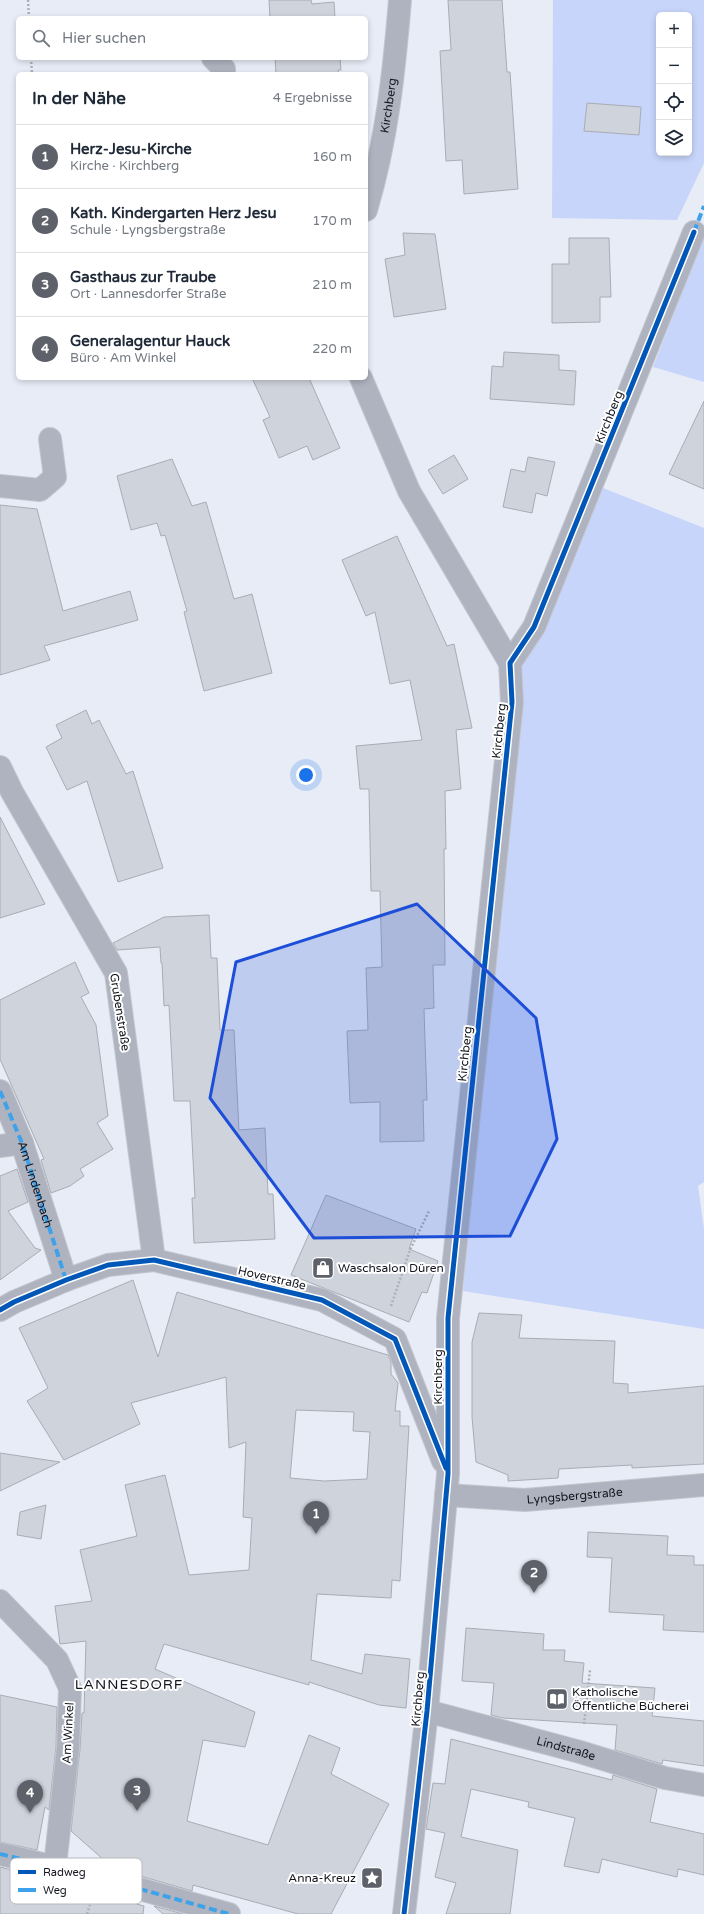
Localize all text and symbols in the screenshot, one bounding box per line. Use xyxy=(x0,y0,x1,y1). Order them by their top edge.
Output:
map controls xyxy=(656,12,692,156)
button: + xyxy=(656,12,692,48)
search box xyxy=(16,16,368,60)
icon: search xyxy=(30,27,52,49)
text: Hier suchen xyxy=(62,29,146,47)
button: − xyxy=(656,48,692,84)
street label: Kirchberg xyxy=(377,77,399,134)
button: locate xyxy=(656,84,692,120)
text: In der Nähe xyxy=(32,88,126,109)
text: 4 Ergebnisse xyxy=(273,90,352,106)
button: layers xyxy=(656,120,692,156)
text: Herz-Jesu-Kirche xyxy=(70,140,192,158)
text: 1 xyxy=(41,149,49,165)
text: 160 m xyxy=(312,149,352,165)
text: Kirche · Kirchberg xyxy=(70,158,179,174)
text: Kath. Kindergarten Herz Jesu xyxy=(70,204,277,222)
text: 2 xyxy=(41,213,49,229)
text: 170 m xyxy=(312,213,352,229)
text: Schule · Lyngsbergstraße xyxy=(70,222,226,238)
text: Gasthaus zur Traube xyxy=(70,268,216,286)
text: 3 xyxy=(41,277,49,293)
text: 210 m xyxy=(312,277,352,293)
text: Ort · Lannesdorfer Straße xyxy=(70,286,226,302)
text: Generalagentur Hauck xyxy=(70,332,230,350)
text: 4 xyxy=(41,341,49,357)
text: 220 m xyxy=(312,341,352,357)
text: Büro · Am Winkel xyxy=(70,350,176,366)
street label: Kirchberg xyxy=(592,389,626,445)
street label: Kirchberg xyxy=(489,703,509,759)
your location xyxy=(296,765,316,785)
street label: Grubenstraße xyxy=(107,972,133,1052)
street label: Kirchberg xyxy=(455,1026,475,1082)
street label: Am Lindenbach xyxy=(15,1139,56,1229)
shop icon: Waschsalon Düren xyxy=(310,1255,336,1281)
place label: Waschsalon Düren xyxy=(338,1261,444,1275)
street label: Hoverstraße xyxy=(237,1263,308,1293)
street label: Kirchberg xyxy=(431,1349,445,1405)
street label: Lyngsbergstraße xyxy=(526,1485,623,1507)
pin: 1 xyxy=(303,1501,329,1534)
pin: 2 xyxy=(521,1560,547,1593)
street label: Kirchberg xyxy=(409,1671,427,1727)
district label: LANNESDORF xyxy=(75,1676,183,1693)
place label: Katholische Öffentliche Bücherei xyxy=(572,1685,689,1713)
library icon: Katholische Öffentliche Bücherei xyxy=(544,1686,570,1712)
street label: Am Winkel xyxy=(59,1702,77,1764)
street label: Lindstraße xyxy=(535,1734,597,1763)
pin: 3 xyxy=(124,1778,150,1811)
pin: 4 xyxy=(17,1780,43,1813)
legend xyxy=(10,1858,142,1904)
place icon: Anna-Kreuz xyxy=(359,1865,385,1891)
text: Radweg xyxy=(43,1866,86,1879)
place label: Anna-Kreuz xyxy=(288,1871,356,1885)
text: Weg xyxy=(43,1884,67,1897)

